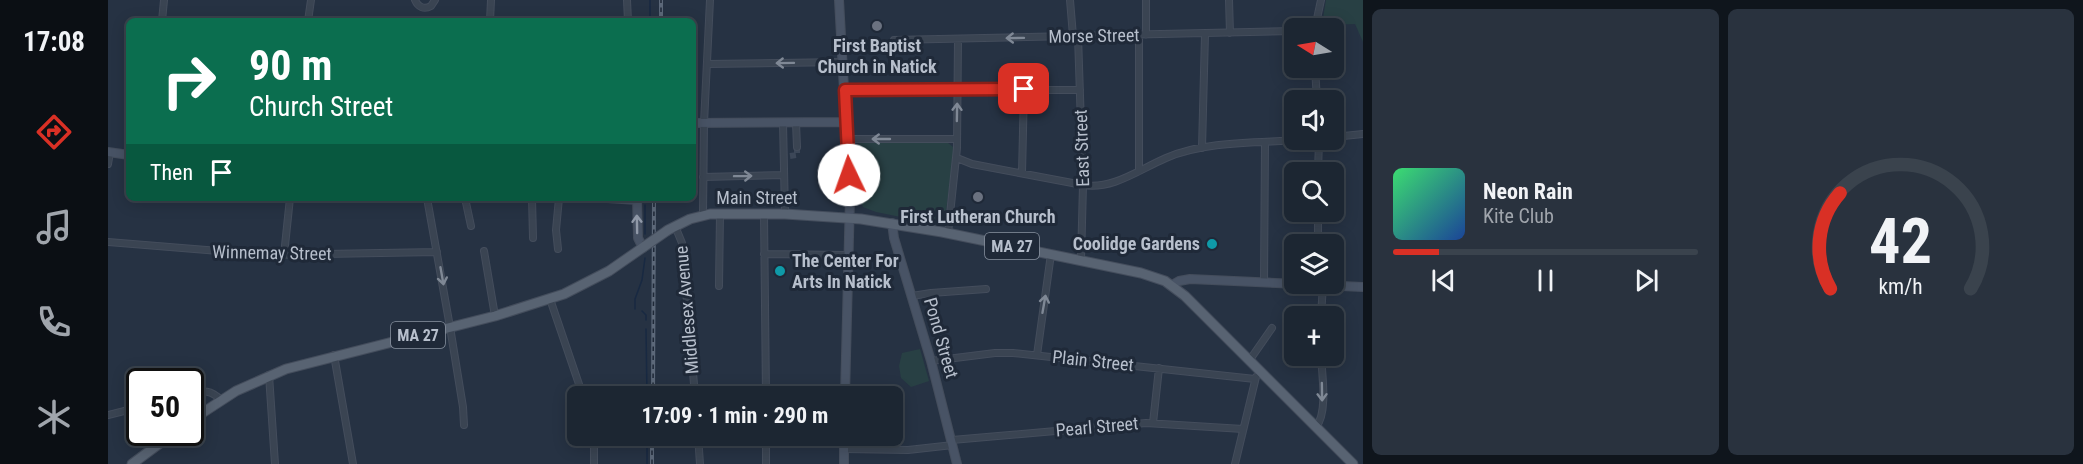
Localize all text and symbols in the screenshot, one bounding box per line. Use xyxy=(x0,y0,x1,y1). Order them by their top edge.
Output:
north arrow xyxy=(1284,18,1344,78)
map controls xyxy=(1284,18,1344,366)
marker: First Baptist Church in Natick xyxy=(870,19,884,33)
street label: Morse Street xyxy=(1048,24,1140,47)
text: 17:08 xyxy=(23,26,85,58)
one-way arrow xyxy=(1006,32,1026,43)
place label: First Baptist Church in Natick xyxy=(817,35,937,77)
text: 90 m xyxy=(249,41,332,90)
icon: right xyxy=(150,42,228,120)
one-way arrow xyxy=(775,57,795,69)
pin xyxy=(998,63,1049,114)
icon: arrive xyxy=(1007,72,1040,105)
button: sound xyxy=(1284,90,1344,150)
text: Church Street xyxy=(249,91,393,123)
one-way arrow xyxy=(951,103,963,123)
street label: East Street xyxy=(1070,109,1093,187)
icon: directions xyxy=(33,111,75,153)
one-way arrow xyxy=(872,133,892,145)
position arrow xyxy=(817,143,881,207)
icon: arrive xyxy=(205,156,238,189)
text: Then xyxy=(150,160,193,185)
button: search xyxy=(1284,162,1344,222)
one-way arrow xyxy=(733,170,753,181)
text: Neon Rain xyxy=(1483,179,1573,204)
street label: Main Street xyxy=(716,187,798,208)
marker: First Lutheran Church xyxy=(971,190,985,204)
text: Kite Club xyxy=(1483,204,1554,228)
text: 42 xyxy=(1869,205,1932,278)
icon: music xyxy=(33,206,75,248)
place label: First Lutheran Church xyxy=(900,206,1056,227)
one-way arrow xyxy=(632,215,643,235)
road number: MA 27 xyxy=(985,233,1039,259)
place label: Coolidge Gardens xyxy=(1073,233,1200,254)
button: layers xyxy=(1284,234,1344,294)
marker: Coolidge Gardens xyxy=(1205,237,1219,251)
street label: Winnemay Street xyxy=(212,241,332,264)
street label: Middlesex Avenue xyxy=(670,245,703,375)
place label: The Center For Arts In Natick xyxy=(792,250,899,292)
marker: The Center For Arts In Natick xyxy=(773,264,787,278)
icon: previous xyxy=(1427,264,1460,297)
icon: pause xyxy=(1529,264,1562,297)
icon: next xyxy=(1630,264,1663,297)
one-way arrow xyxy=(436,266,447,286)
text: km/h xyxy=(1879,274,1923,299)
street label: Pond Street xyxy=(920,295,963,381)
one-way arrow xyxy=(1039,295,1050,315)
icon: phone xyxy=(33,301,75,343)
button: + xyxy=(1284,306,1344,366)
road number: MA 27 xyxy=(391,322,445,348)
street label: Plain Street xyxy=(1051,346,1135,375)
speed limit sign: 50 xyxy=(126,368,204,446)
one-way arrow xyxy=(1316,382,1328,402)
icon: climate xyxy=(33,396,75,438)
text: 17:09 · 1 min · 290 m xyxy=(642,403,828,428)
street label: Pearl Street xyxy=(1055,412,1139,441)

